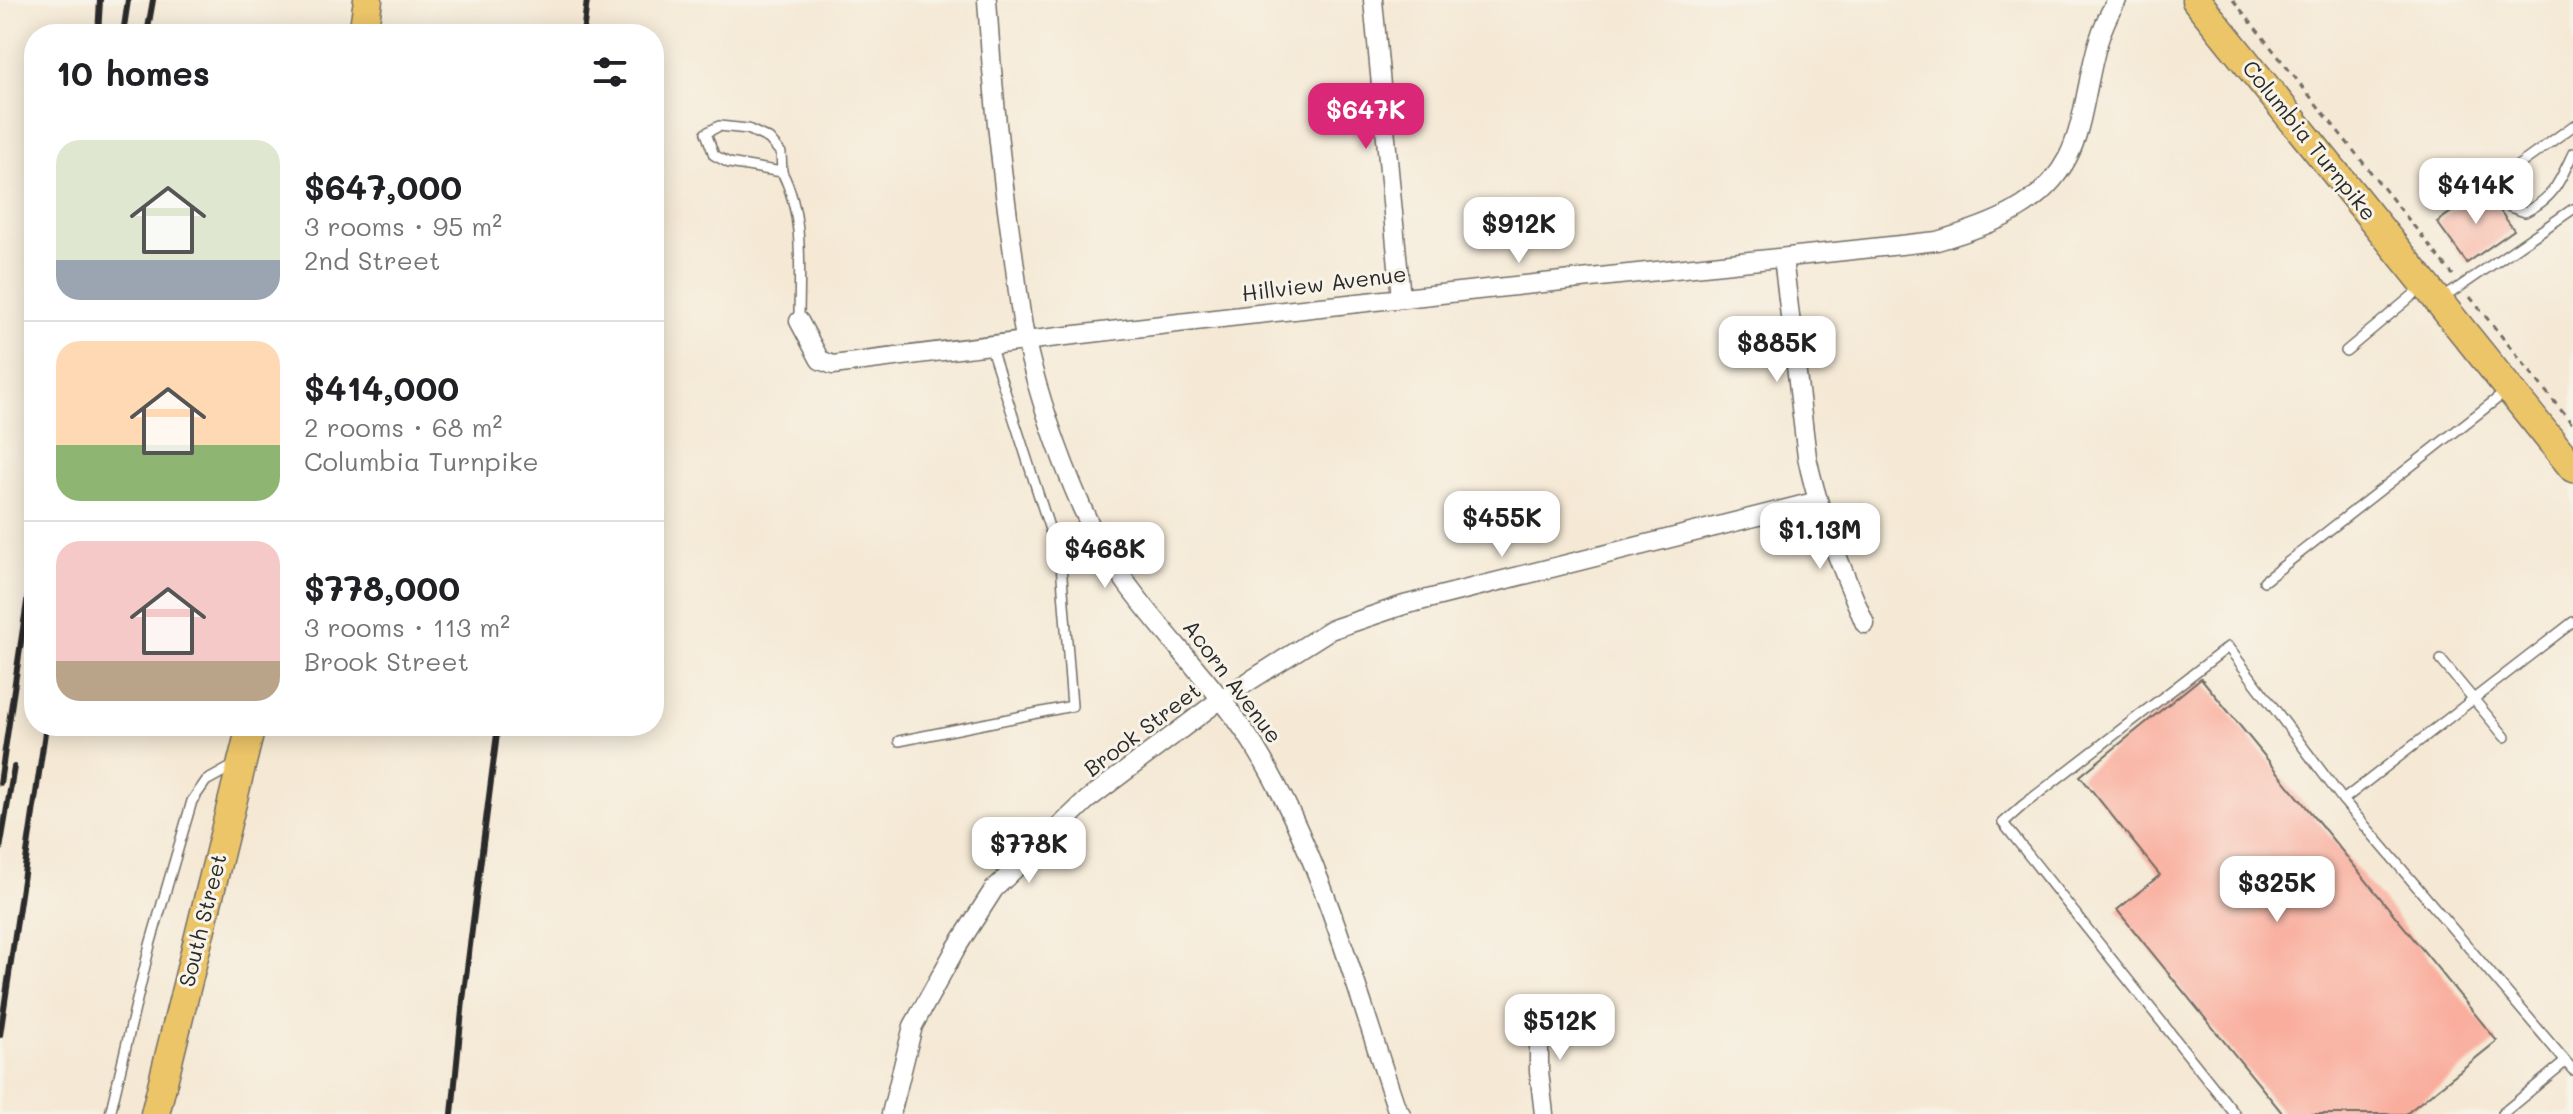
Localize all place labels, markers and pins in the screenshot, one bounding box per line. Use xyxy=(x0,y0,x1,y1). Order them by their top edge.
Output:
pin: $647K xyxy=(1310,83,1422,151)
pin: $414K xyxy=(2420,158,2532,226)
pin: $912K xyxy=(1463,197,1575,265)
pin: $885K xyxy=(1721,316,1833,384)
pin: $455K xyxy=(1446,491,1558,559)
pin: $1.13M xyxy=(1755,503,1885,571)
pin: $468K xyxy=(1049,522,1161,590)
pin: $778K xyxy=(973,817,1085,885)
pin: $325K xyxy=(2221,856,2333,924)
pin: $512K xyxy=(1504,994,1616,1062)

